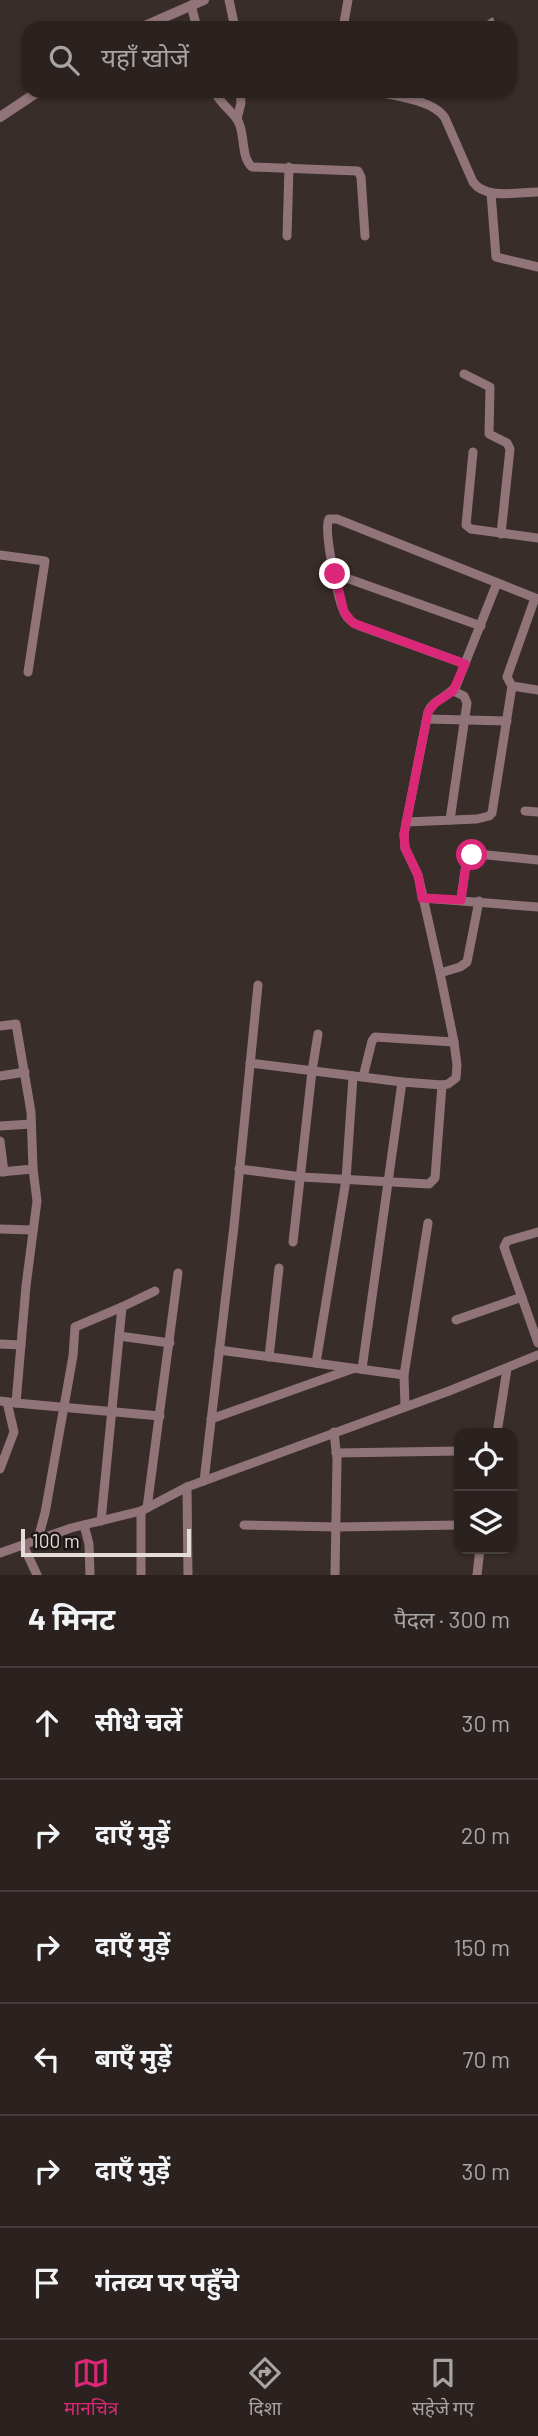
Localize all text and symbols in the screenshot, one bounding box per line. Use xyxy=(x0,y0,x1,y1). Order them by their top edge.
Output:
search box xyxy=(21,21,517,98)
icon: search xyxy=(45,41,83,79)
text: यहाँ खोजें xyxy=(101,41,189,72)
route end xyxy=(319,558,350,589)
route start xyxy=(456,839,487,870)
map controls xyxy=(454,1428,517,1554)
button: locate xyxy=(454,1428,517,1491)
button: layers xyxy=(454,1491,517,1554)
scale bar xyxy=(21,1526,191,1558)
text: 100 m xyxy=(32,1529,80,1552)
text: 4 मिनट xyxy=(28,1600,115,1636)
text: पैदल · 300 m xyxy=(394,1605,510,1633)
icon: ahead xyxy=(28,1704,66,1742)
text: सीधे चलें xyxy=(95,1705,182,1736)
text: 30 m xyxy=(462,1709,510,1737)
icon: right xyxy=(28,1816,66,1854)
text: दाएँ मुड़ें xyxy=(95,1817,170,1848)
text: 20 m xyxy=(461,1821,510,1849)
icon: right xyxy=(28,1928,66,1966)
text: दाएँ मुड़ें xyxy=(95,1929,170,1960)
text: 150 m xyxy=(454,1933,510,1961)
icon: left xyxy=(28,2040,66,2078)
text: बाएँ मुड़ें xyxy=(95,2041,172,2072)
text: 70 m xyxy=(463,2045,510,2073)
icon: right xyxy=(28,2152,66,2190)
text: दाएँ मुड़ें xyxy=(95,2153,170,2184)
text: 30 m xyxy=(462,2157,510,2185)
icon: arrive xyxy=(28,2264,66,2302)
text: गंतव्य पर पहुँचे xyxy=(95,2265,239,2296)
tab: मानचित्र xyxy=(64,2354,118,2423)
tab: दिशा xyxy=(246,2354,284,2423)
tab: सहेजे गए xyxy=(412,2354,474,2423)

